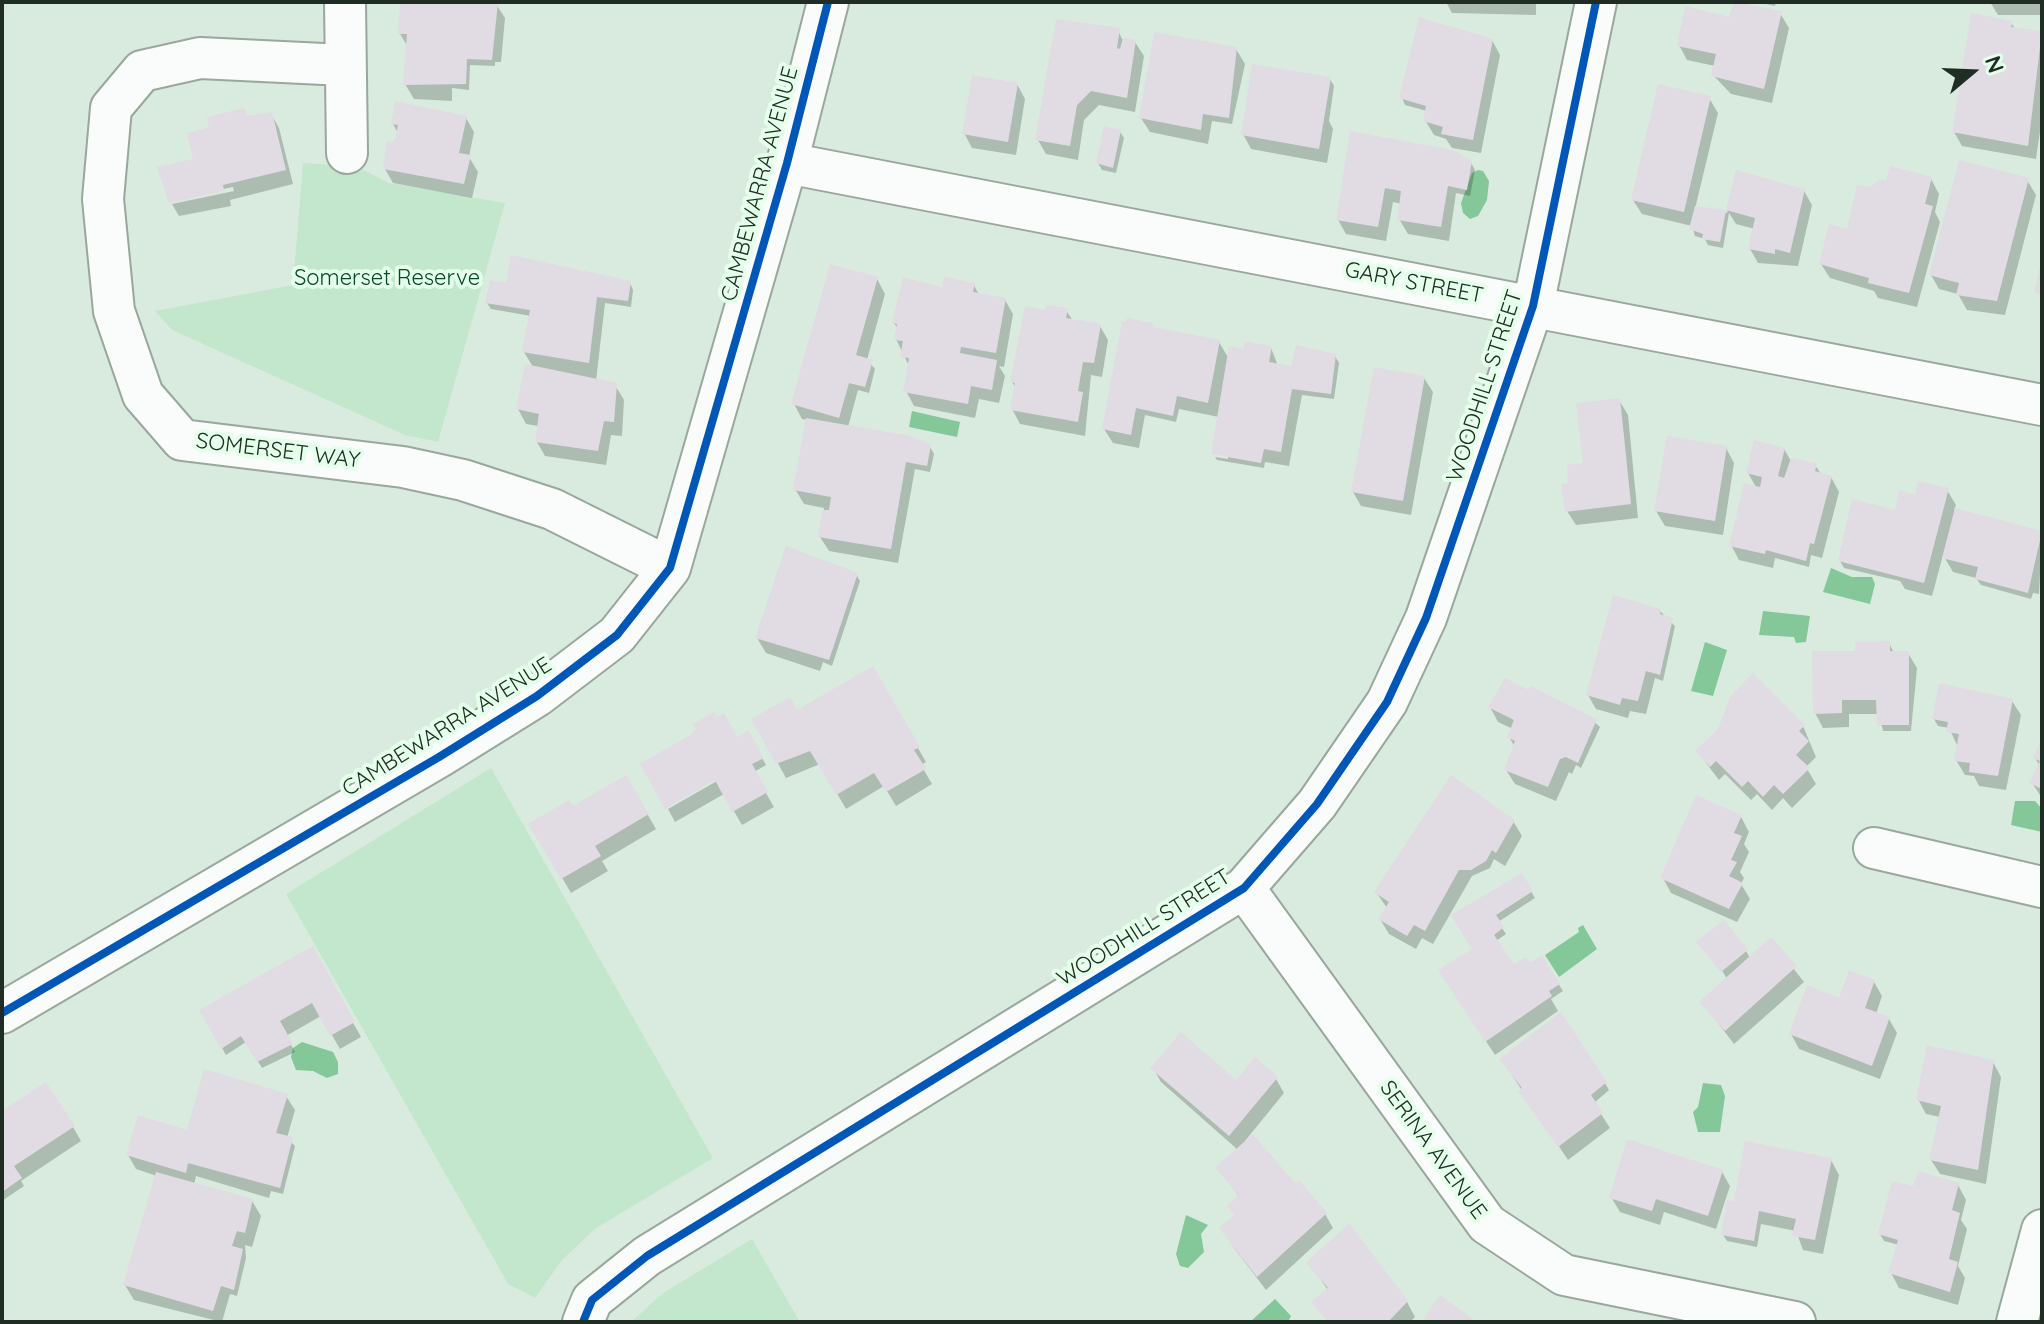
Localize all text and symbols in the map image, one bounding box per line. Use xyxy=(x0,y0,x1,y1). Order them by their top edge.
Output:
north arrow xyxy=(1932,32,2012,112)
text: N xyxy=(1979,52,2011,76)
street label: CAMBEWARRA AVENUE xyxy=(716,64,804,304)
street label: GARY STREET xyxy=(1342,257,1486,309)
park label: Somerset Reserve xyxy=(294,265,480,291)
street label: WOODHILL STREET xyxy=(1442,287,1528,485)
street label: SOMERSET WAY xyxy=(194,428,362,474)
street label: CAMBEWARRA AVENUE xyxy=(337,652,557,802)
street label: WOODHILL STREET xyxy=(1052,864,1236,992)
street label: SERINA AVENUE xyxy=(1374,1076,1492,1224)

